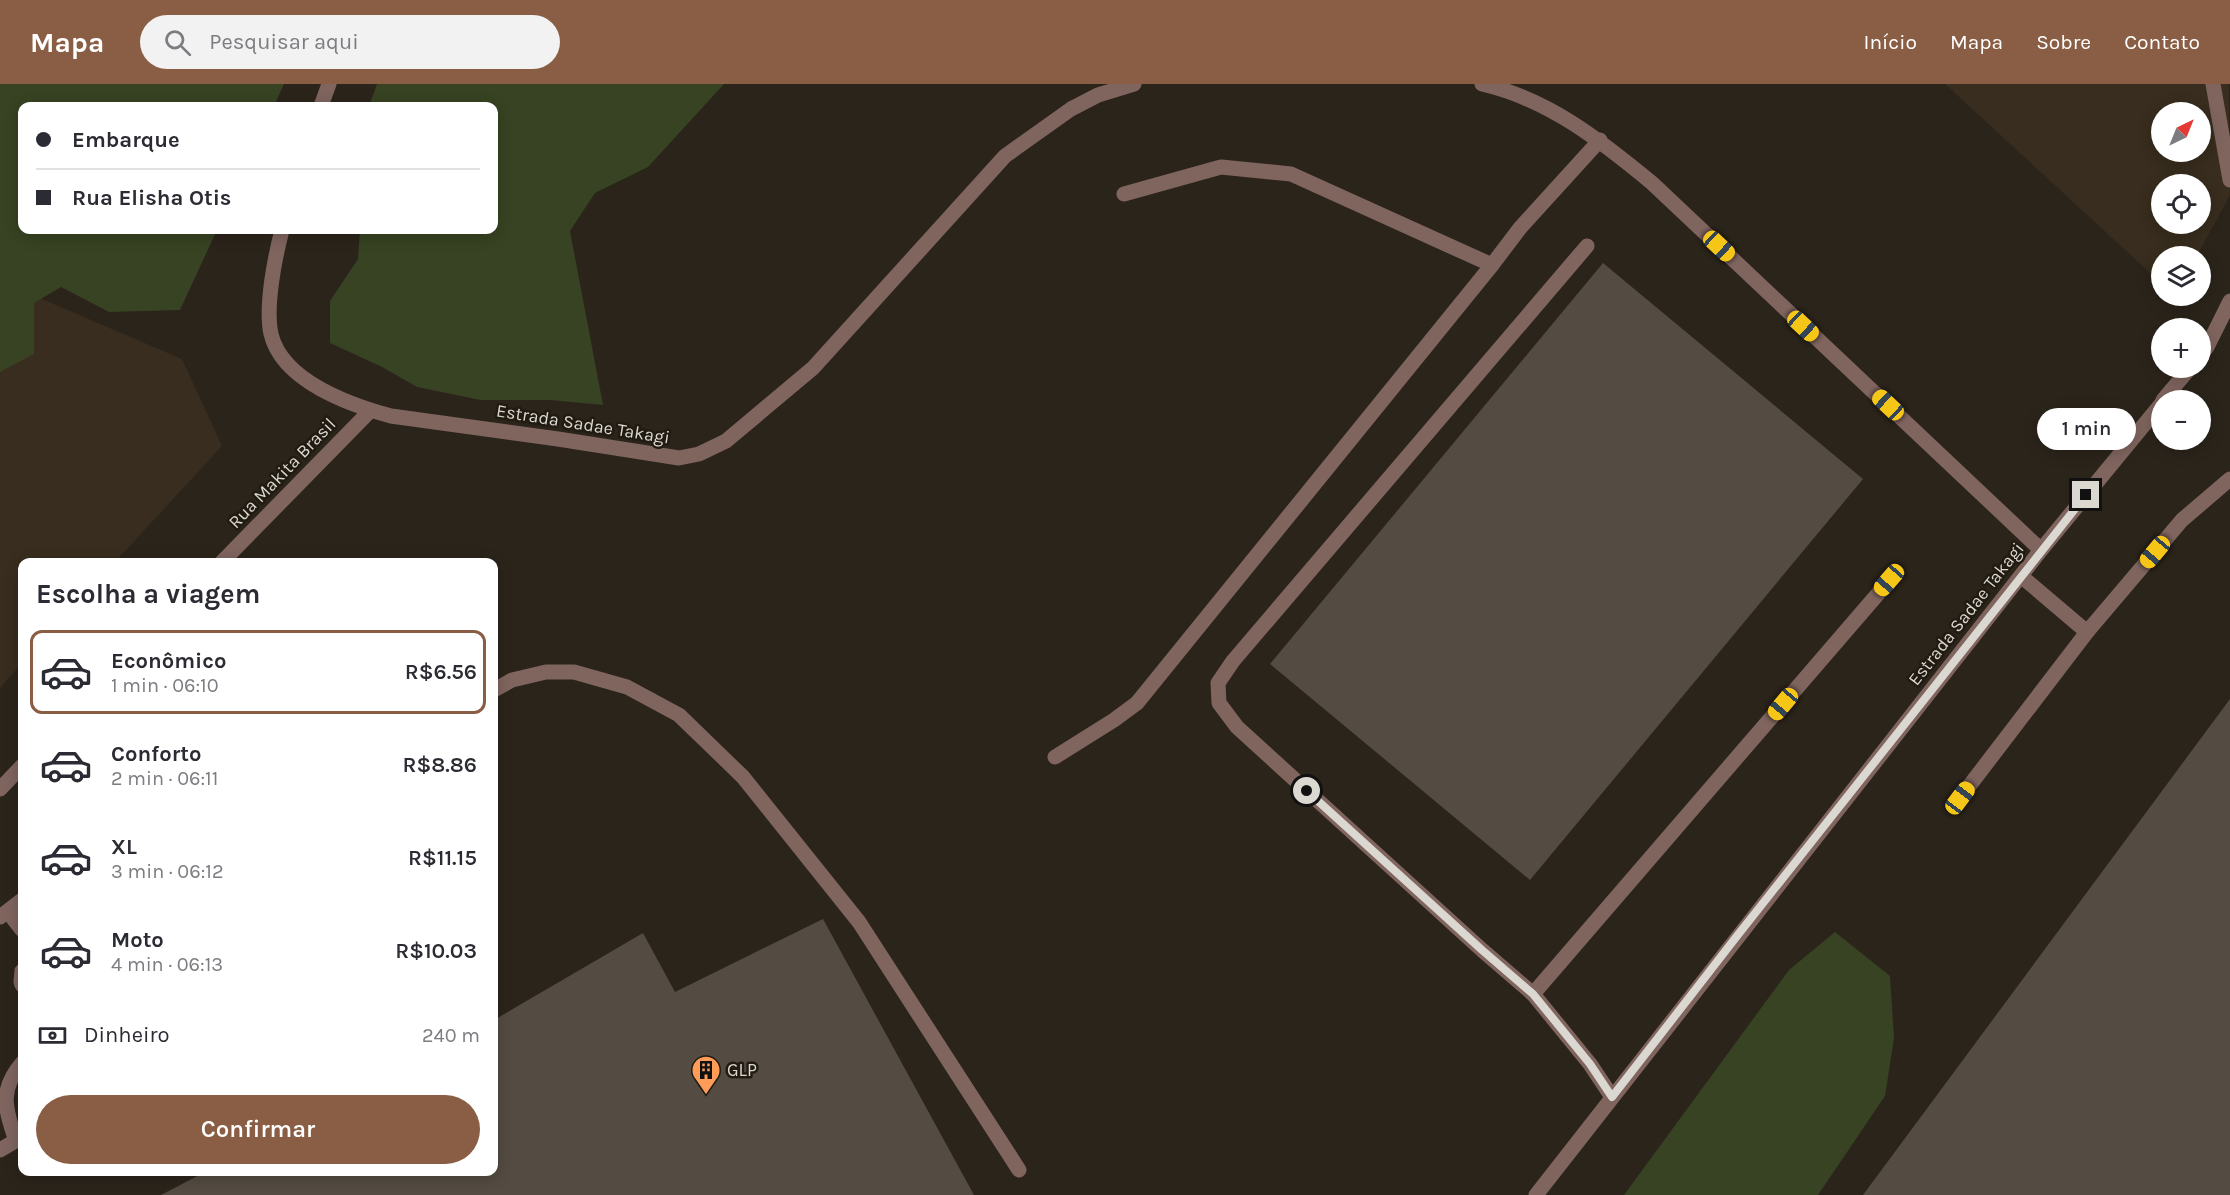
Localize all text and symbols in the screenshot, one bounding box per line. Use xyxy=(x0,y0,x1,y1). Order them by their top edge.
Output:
search box xyxy=(140,15,560,69)
text: Mapa xyxy=(30,26,104,59)
icon: search xyxy=(161,26,194,59)
text: Pesquisar aqui xyxy=(209,29,359,55)
text: Início xyxy=(1864,30,1917,54)
text: Mapa xyxy=(1950,30,2003,54)
text: Sobre xyxy=(2036,30,2091,54)
text: Contato xyxy=(2124,30,2200,54)
north arrow xyxy=(2151,102,2211,162)
map controls xyxy=(2151,102,2211,450)
text: Embarque xyxy=(72,127,180,153)
button: locate xyxy=(2151,174,2211,234)
text: Rua Elisha Otis xyxy=(72,185,231,211)
car xyxy=(1700,227,1738,265)
button: layers xyxy=(2151,246,2211,306)
car xyxy=(1784,307,1822,345)
button: + xyxy=(2151,318,2211,378)
car xyxy=(1869,386,1907,424)
button: − xyxy=(2151,390,2211,450)
street label: Estrada Sadae Takagi xyxy=(495,399,671,449)
callout: 1 min xyxy=(2036,408,2136,450)
street label: Rua Makita Brasil xyxy=(224,413,340,533)
text: 1 min xyxy=(2062,417,2111,440)
route end xyxy=(2072,481,2099,508)
car xyxy=(2137,532,2173,572)
street label: Estrada Sadae Takagi xyxy=(1903,538,2029,690)
car xyxy=(1870,561,1908,599)
text: Escolha a viagem xyxy=(36,578,260,610)
icon: car xyxy=(39,645,93,699)
text: Econômico xyxy=(111,648,226,674)
text: R$6.56 xyxy=(405,659,477,685)
text: 1 min · 06:10 xyxy=(111,674,219,697)
car xyxy=(1765,684,1801,724)
icon: car xyxy=(39,738,93,792)
text: Conforto xyxy=(111,741,201,767)
text: R$8.86 xyxy=(403,752,477,778)
text: 2 min · 06:11 xyxy=(111,767,218,790)
route start xyxy=(1293,777,1320,804)
car xyxy=(1942,778,1978,818)
icon: car xyxy=(39,831,93,885)
text: XL xyxy=(111,834,137,860)
text: R$11.15 xyxy=(408,845,477,871)
text: 3 min · 06:12 xyxy=(111,860,224,883)
icon: car xyxy=(39,924,93,978)
text: Moto xyxy=(111,927,164,953)
text: R$10.03 xyxy=(395,938,477,964)
text: 4 min · 06:13 xyxy=(111,953,223,976)
icon: cash xyxy=(36,1019,69,1052)
text: Dinheiro xyxy=(84,1022,169,1048)
text: 240 m xyxy=(422,1024,480,1047)
building icon: GLP xyxy=(690,1054,722,1096)
place label: GLP xyxy=(727,1059,757,1081)
button: Confirmar xyxy=(36,1095,480,1164)

